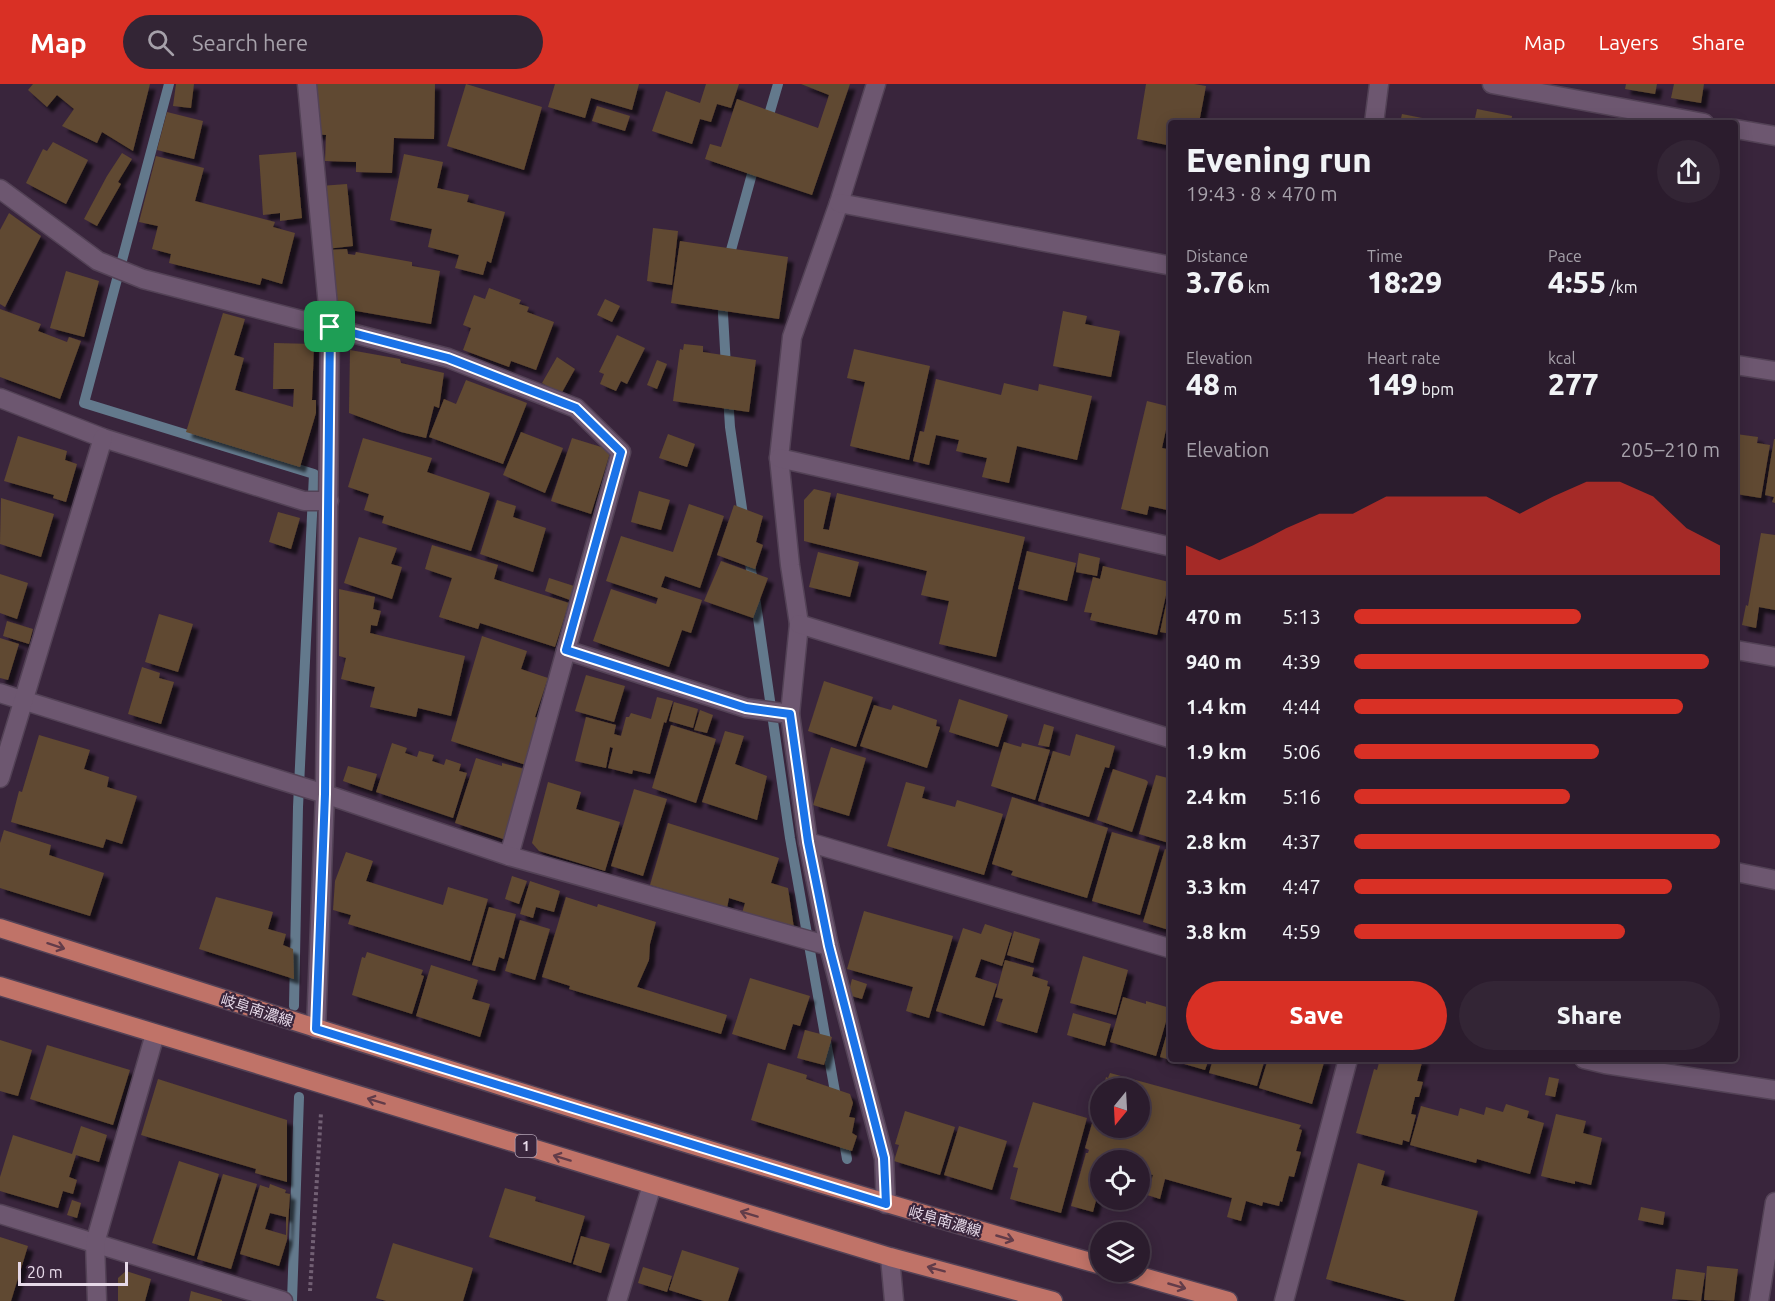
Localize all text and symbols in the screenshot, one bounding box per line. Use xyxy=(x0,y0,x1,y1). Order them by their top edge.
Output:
search box xyxy=(123,15,543,69)
icon: search xyxy=(144,26,177,59)
text: Map xyxy=(30,27,87,58)
text: Search here xyxy=(192,30,308,55)
text: Map xyxy=(1524,30,1565,54)
text: Layers xyxy=(1598,30,1659,54)
text: Share xyxy=(1692,30,1745,54)
button: share xyxy=(1657,140,1720,203)
text: Evening run xyxy=(1186,141,1372,178)
text: 19:43 · 8 × 470 m xyxy=(1186,182,1338,205)
text: Distance xyxy=(1186,247,1248,265)
text: Time xyxy=(1367,247,1403,265)
text: Pace xyxy=(1548,247,1582,265)
text: 3.76 xyxy=(1186,265,1244,299)
text: 18:29 xyxy=(1367,265,1442,299)
text: 4:55 xyxy=(1548,265,1606,299)
text: km xyxy=(1244,278,1270,296)
text: /km xyxy=(1606,278,1638,296)
pin xyxy=(304,301,355,352)
icon: arrive xyxy=(313,310,346,343)
text: Elevation xyxy=(1186,349,1253,367)
text: Heart rate xyxy=(1367,349,1441,367)
text: kcal xyxy=(1548,349,1576,367)
text: 48 xyxy=(1186,367,1220,401)
text: 149 xyxy=(1367,367,1418,401)
text: 277 xyxy=(1548,367,1599,401)
text: m xyxy=(1220,380,1237,398)
text: bpm xyxy=(1418,380,1454,398)
text: Elevation xyxy=(1186,438,1269,461)
text: 205–210 m xyxy=(1621,438,1720,461)
text: 470 m xyxy=(1186,605,1242,628)
text: 5:13 xyxy=(1282,605,1321,628)
text: 940 m xyxy=(1186,650,1242,673)
text: 4:39 xyxy=(1282,650,1321,673)
text: 1.4 km xyxy=(1186,695,1247,718)
text: 4:44 xyxy=(1282,695,1321,718)
text: 1.9 km xyxy=(1186,740,1247,763)
text: 5:06 xyxy=(1282,740,1321,763)
text: 2.4 km xyxy=(1186,785,1247,808)
text: 5:16 xyxy=(1282,785,1321,808)
text: 2.8 km xyxy=(1186,830,1247,853)
text: 4:37 xyxy=(1282,830,1321,853)
text: 3.3 km xyxy=(1186,875,1247,898)
text: 4:47 xyxy=(1282,875,1321,898)
text: 3.8 km xyxy=(1186,920,1247,943)
text: 4:59 xyxy=(1282,920,1321,943)
one-way arrow xyxy=(46,941,65,952)
button: Save xyxy=(1186,981,1447,1050)
button: Share xyxy=(1459,981,1720,1050)
street label: 岐阜南濃線 xyxy=(219,990,295,1030)
north arrow xyxy=(1090,1078,1150,1138)
map controls xyxy=(1090,1078,1150,1282)
one-way arrow xyxy=(367,1095,386,1106)
road number: 1 xyxy=(516,1135,536,1157)
button: locate xyxy=(1090,1150,1150,1210)
one-way arrow xyxy=(553,1151,572,1162)
street label: 岐阜南濃線 xyxy=(907,1202,983,1240)
one-way arrow xyxy=(740,1208,759,1219)
button: layers xyxy=(1090,1222,1150,1282)
one-way arrow xyxy=(995,1233,1014,1244)
scale bar xyxy=(18,1259,128,1286)
text: 20 m xyxy=(27,1263,63,1281)
one-way arrow xyxy=(927,1263,946,1275)
one-way arrow xyxy=(1167,1281,1186,1293)

